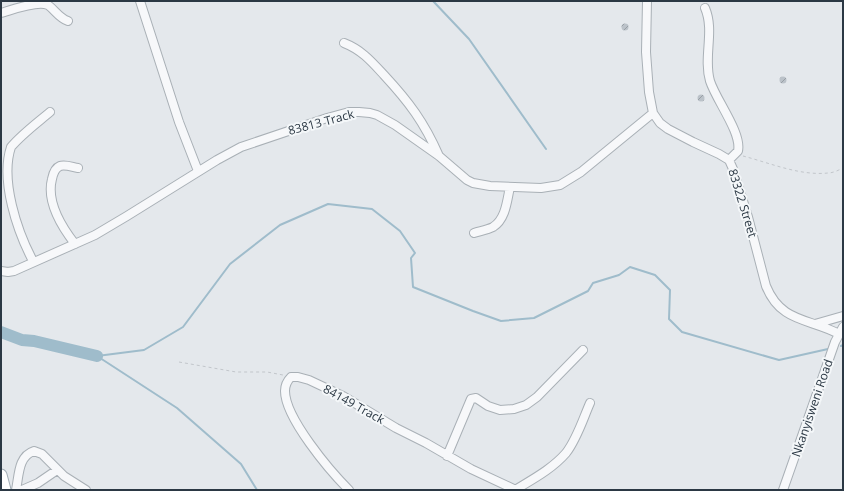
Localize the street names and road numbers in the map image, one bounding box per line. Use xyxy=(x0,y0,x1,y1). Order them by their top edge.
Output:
street label: 83813 Track xyxy=(286,105,357,139)
street label: 83322 Street xyxy=(724,167,762,239)
street label: Nkanyisweni Road xyxy=(787,357,837,459)
street label: 84149 Track xyxy=(320,380,388,428)

